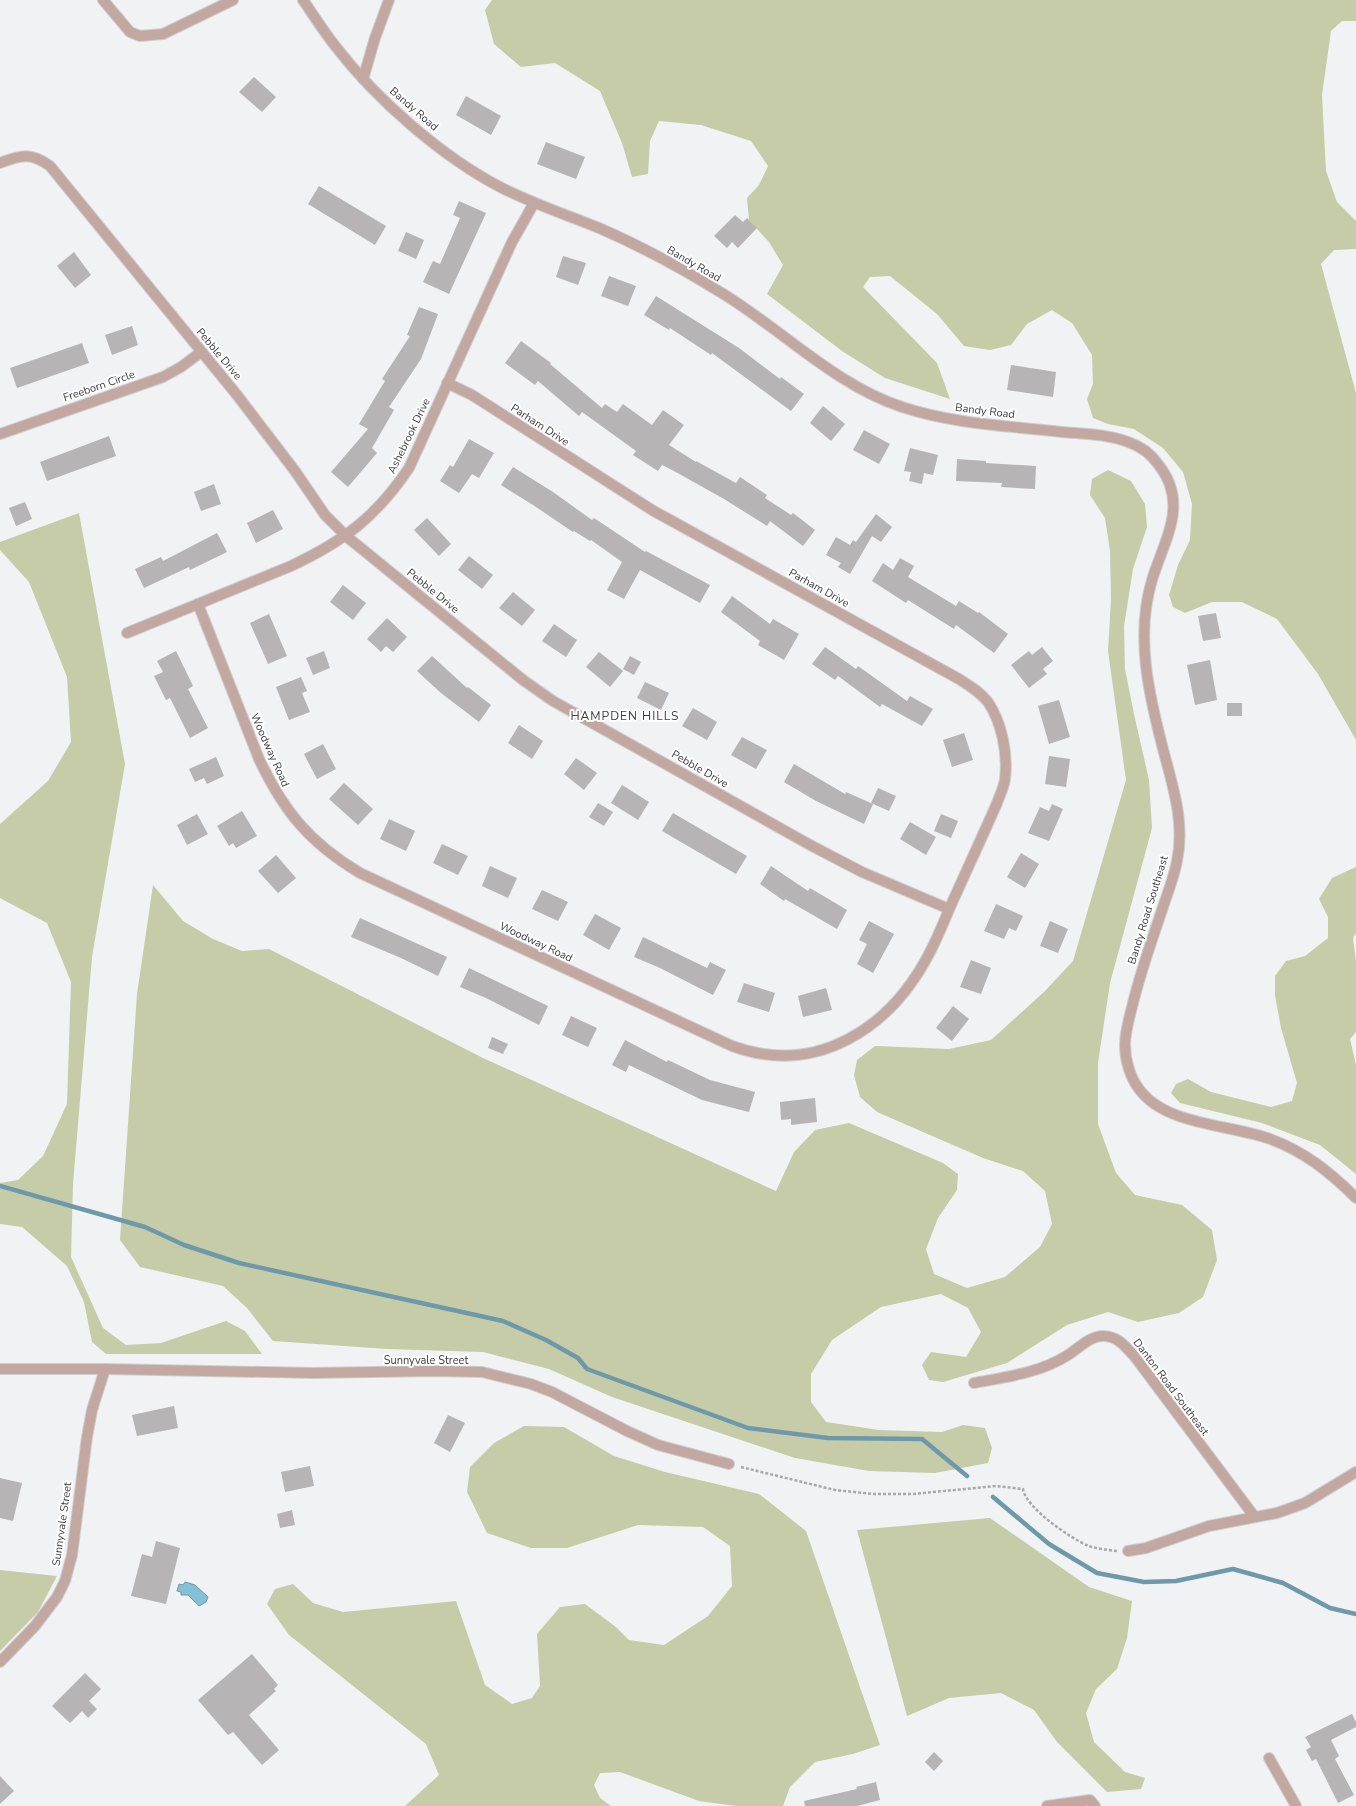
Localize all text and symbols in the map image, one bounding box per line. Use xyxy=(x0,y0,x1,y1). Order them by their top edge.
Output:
street label: Bandy Road xyxy=(386,84,442,134)
street label: Bandy Road xyxy=(664,243,724,285)
street label: Pebble Drive xyxy=(193,325,245,383)
street label: Freeborn Circle xyxy=(61,367,137,405)
street label: Ashebrook Drive xyxy=(384,396,434,476)
street label: Parham Drive xyxy=(508,400,572,450)
street label: Bandy Road xyxy=(954,400,1016,422)
street label: Pebble Drive xyxy=(404,565,462,617)
street label: Parham Drive xyxy=(786,565,852,611)
district label: HAMPDEN HILLS xyxy=(570,708,680,724)
street label: Woodway Road xyxy=(247,711,293,789)
street label: Pebble Drive xyxy=(669,747,731,791)
street label: Bandy Road Southeast xyxy=(1124,854,1172,966)
street label: Woodway Road xyxy=(497,918,575,966)
street label: Danton Road Southeast xyxy=(1130,1336,1212,1439)
street label: Sunnyvale Street xyxy=(384,1353,468,1368)
street label: Sunnyvale Street xyxy=(49,1481,75,1567)

